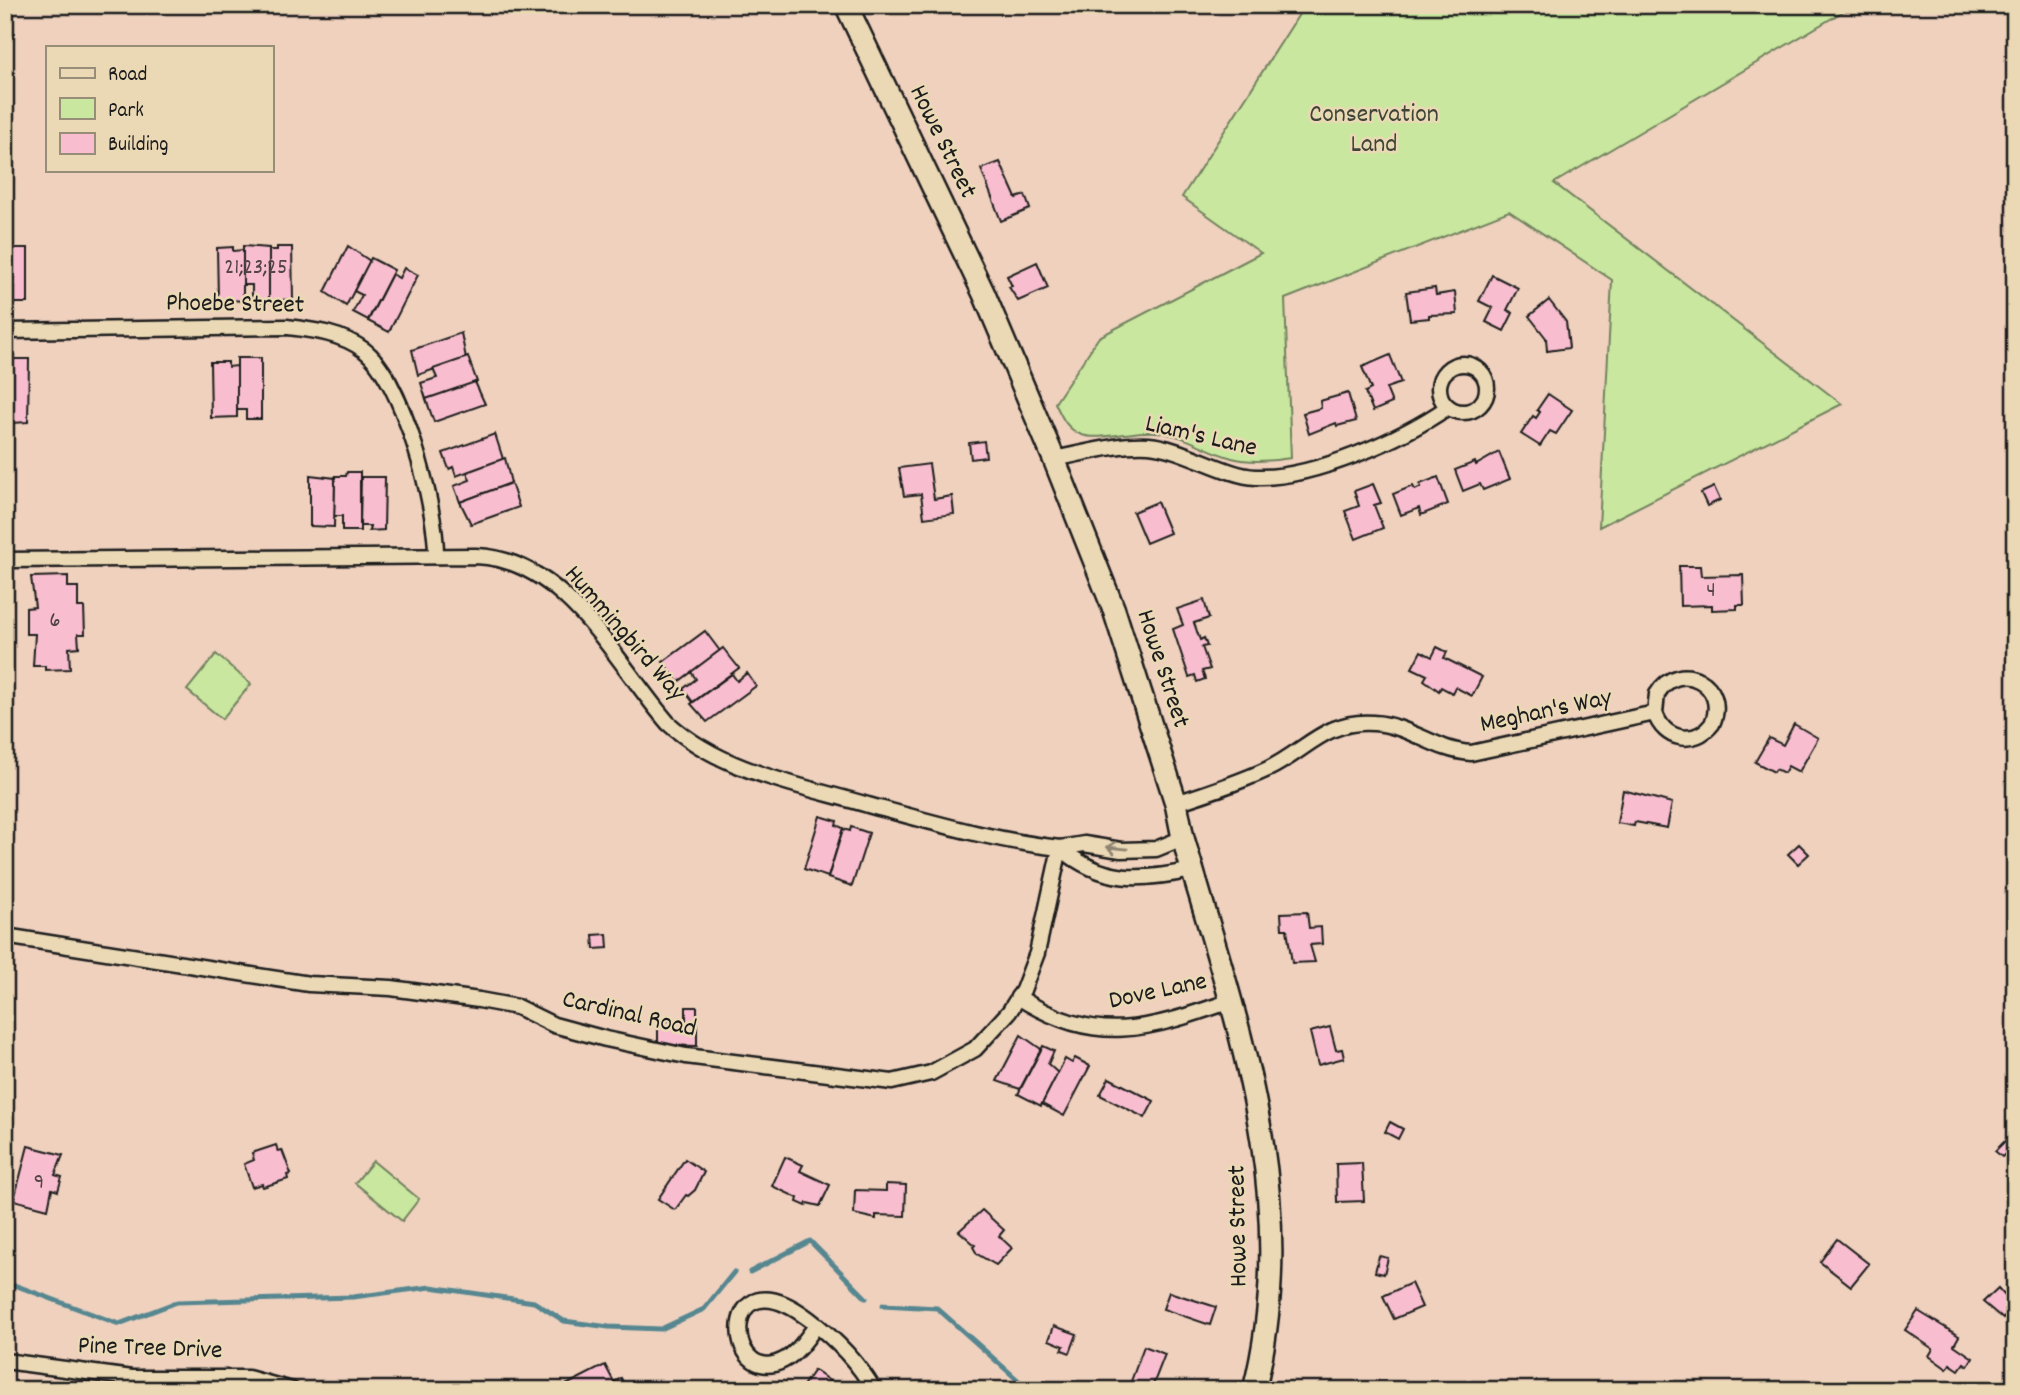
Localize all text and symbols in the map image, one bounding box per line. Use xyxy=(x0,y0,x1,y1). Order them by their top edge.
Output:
legend xyxy=(46,46,273,172)
text: Road xyxy=(108,61,147,91)
street label: Howe Street xyxy=(899,79,986,205)
text: Park xyxy=(108,97,144,127)
park label: Conservation Land xyxy=(1309,97,1439,164)
text: Building xyxy=(108,131,168,161)
house number: 21;23;25 xyxy=(224,252,288,285)
street label: Phoebe Street xyxy=(165,285,305,325)
street label: Liam's Lane xyxy=(1141,406,1261,468)
street label: Hummingbird Way xyxy=(554,558,694,711)
house number: 4 xyxy=(1706,575,1716,608)
house number: 6 xyxy=(49,605,61,638)
street label: Howe Street xyxy=(1126,605,1199,733)
street label: Meghan's Way xyxy=(1477,680,1616,744)
one-way arrow xyxy=(1106,842,1129,855)
street label: Dove Lane xyxy=(1105,964,1211,1020)
street label: Cardinal Road xyxy=(558,982,700,1048)
street label: Howe Street xyxy=(1219,1164,1259,1287)
house number: 9 xyxy=(34,1167,44,1200)
street label: Pine Tree Drive xyxy=(77,1328,223,1370)

